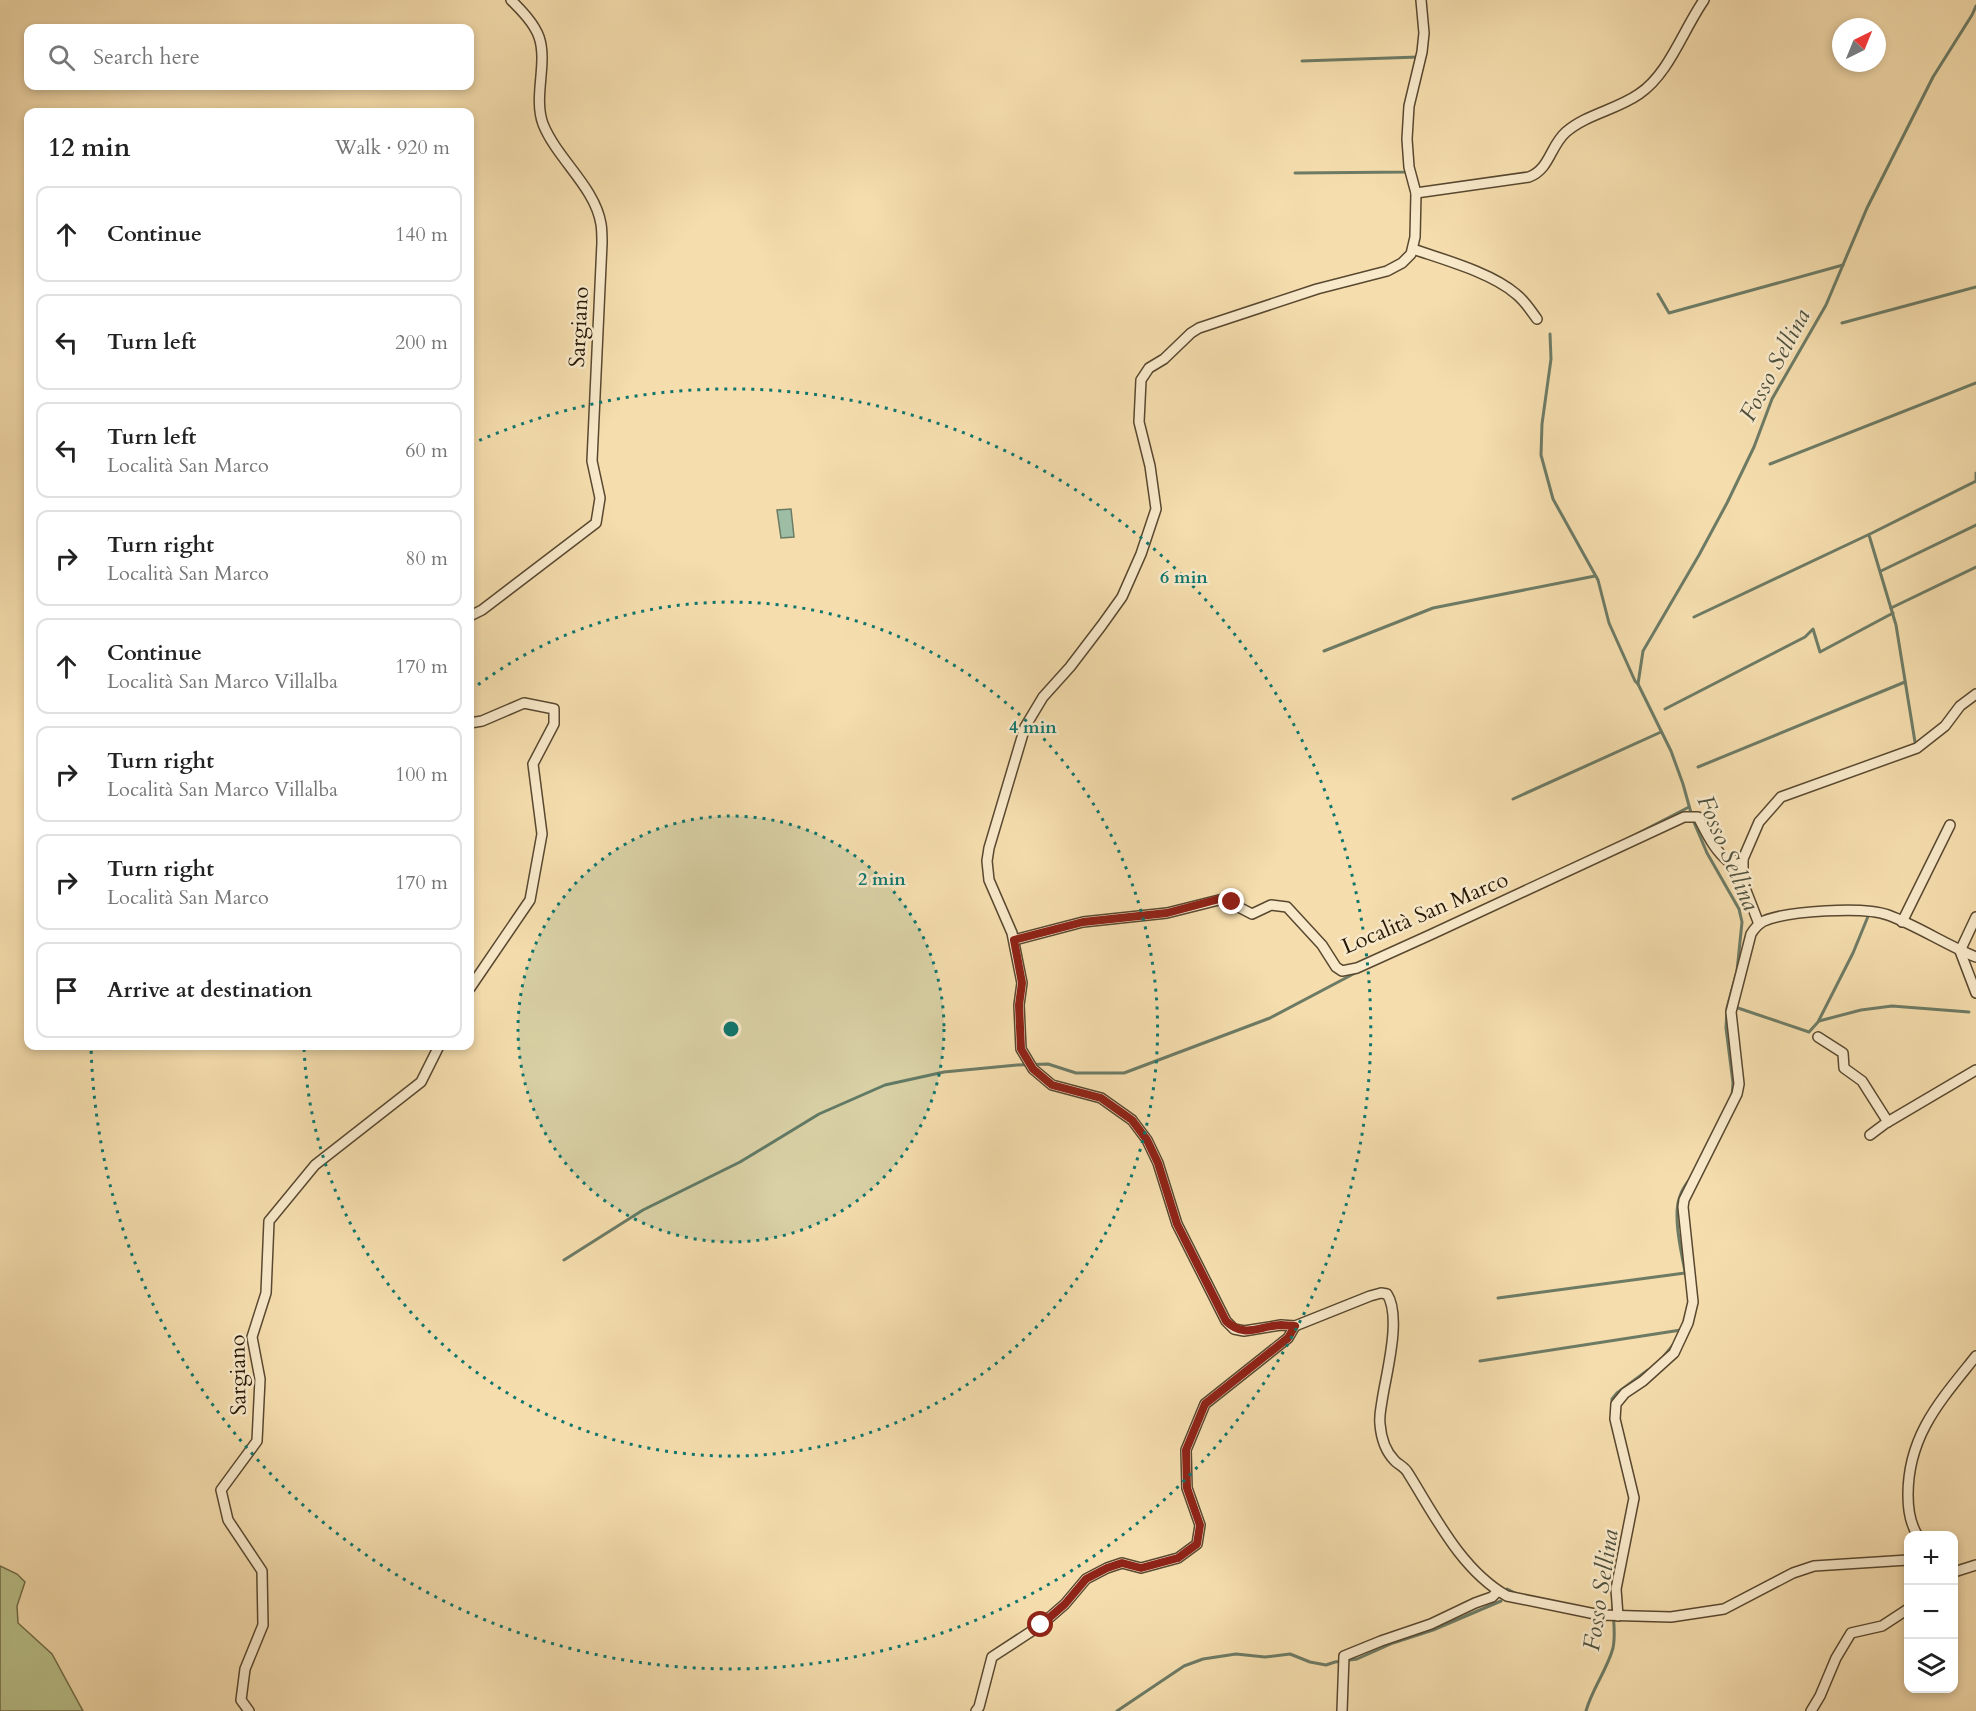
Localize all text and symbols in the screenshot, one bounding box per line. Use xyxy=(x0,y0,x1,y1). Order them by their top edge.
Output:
north arrow xyxy=(1832,18,1886,72)
search box xyxy=(24,24,474,90)
icon: search xyxy=(45,41,78,74)
text: Search here xyxy=(93,42,200,72)
text: 12 min xyxy=(48,130,131,165)
text: Walk · 920 m xyxy=(335,134,450,161)
icon: ahead xyxy=(50,218,83,251)
text: Continue xyxy=(107,219,202,249)
text: 140 m xyxy=(395,221,448,248)
street label: Sargiano xyxy=(562,286,596,368)
water label: Fosso Sellina xyxy=(1732,303,1818,427)
icon: left xyxy=(50,326,83,359)
text: Turn left xyxy=(107,327,196,357)
text: 200 m xyxy=(395,329,448,356)
text: Turn left xyxy=(107,422,196,452)
icon: left xyxy=(50,434,83,467)
text: 60 m xyxy=(405,437,448,464)
text: Località San Marco xyxy=(107,452,269,479)
text: Turn right xyxy=(107,530,214,560)
icon: right xyxy=(50,542,83,575)
text: 80 m xyxy=(405,545,448,572)
text: Località San Marco xyxy=(107,560,269,587)
text: 6 min xyxy=(1160,565,1208,590)
text: Continue xyxy=(107,638,202,668)
icon: ahead xyxy=(50,650,83,683)
text: 170 m xyxy=(395,653,448,680)
text: Località San Marco Villalba xyxy=(107,668,338,695)
text: 4 min xyxy=(1009,715,1057,740)
text: Turn right xyxy=(107,746,214,776)
icon: right xyxy=(50,758,83,791)
text: 100 m xyxy=(395,761,448,788)
text: Località San Marco Villalba xyxy=(107,776,338,803)
water label: Fosso Sellina xyxy=(1689,790,1767,916)
text: Turn right xyxy=(107,854,214,884)
street label: Località San Marco xyxy=(1337,864,1513,962)
icon: right xyxy=(50,866,83,899)
text: 2 min xyxy=(858,867,906,892)
text: 170 m xyxy=(395,869,448,896)
text: Località San Marco xyxy=(107,884,269,911)
route end xyxy=(1218,888,1244,914)
icon: arrive xyxy=(50,974,83,1007)
text: Arrive at destination xyxy=(107,975,312,1005)
centre of rings xyxy=(721,1019,741,1039)
street label: Sargiano xyxy=(222,1334,254,1416)
water label: Fosso Sellina xyxy=(1575,1527,1627,1653)
map controls xyxy=(1904,1531,1958,1693)
button: + xyxy=(1904,1531,1958,1585)
button: − xyxy=(1904,1585,1958,1639)
route start xyxy=(1027,1611,1053,1637)
button: layers xyxy=(1904,1639,1958,1693)

